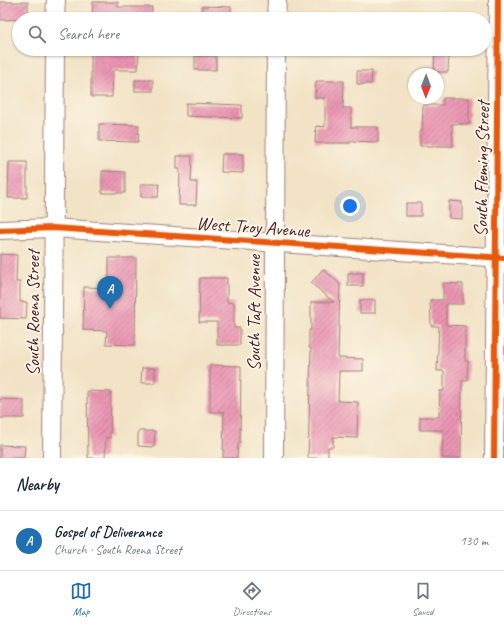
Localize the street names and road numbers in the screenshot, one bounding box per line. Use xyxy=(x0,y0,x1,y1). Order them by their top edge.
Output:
street label: South Fleming Street xyxy=(469,98,495,237)
street label: West Troy Avenue xyxy=(196,211,312,243)
street label: South Roena Street xyxy=(21,247,45,376)
street label: South Taft Avenue xyxy=(242,253,266,371)

